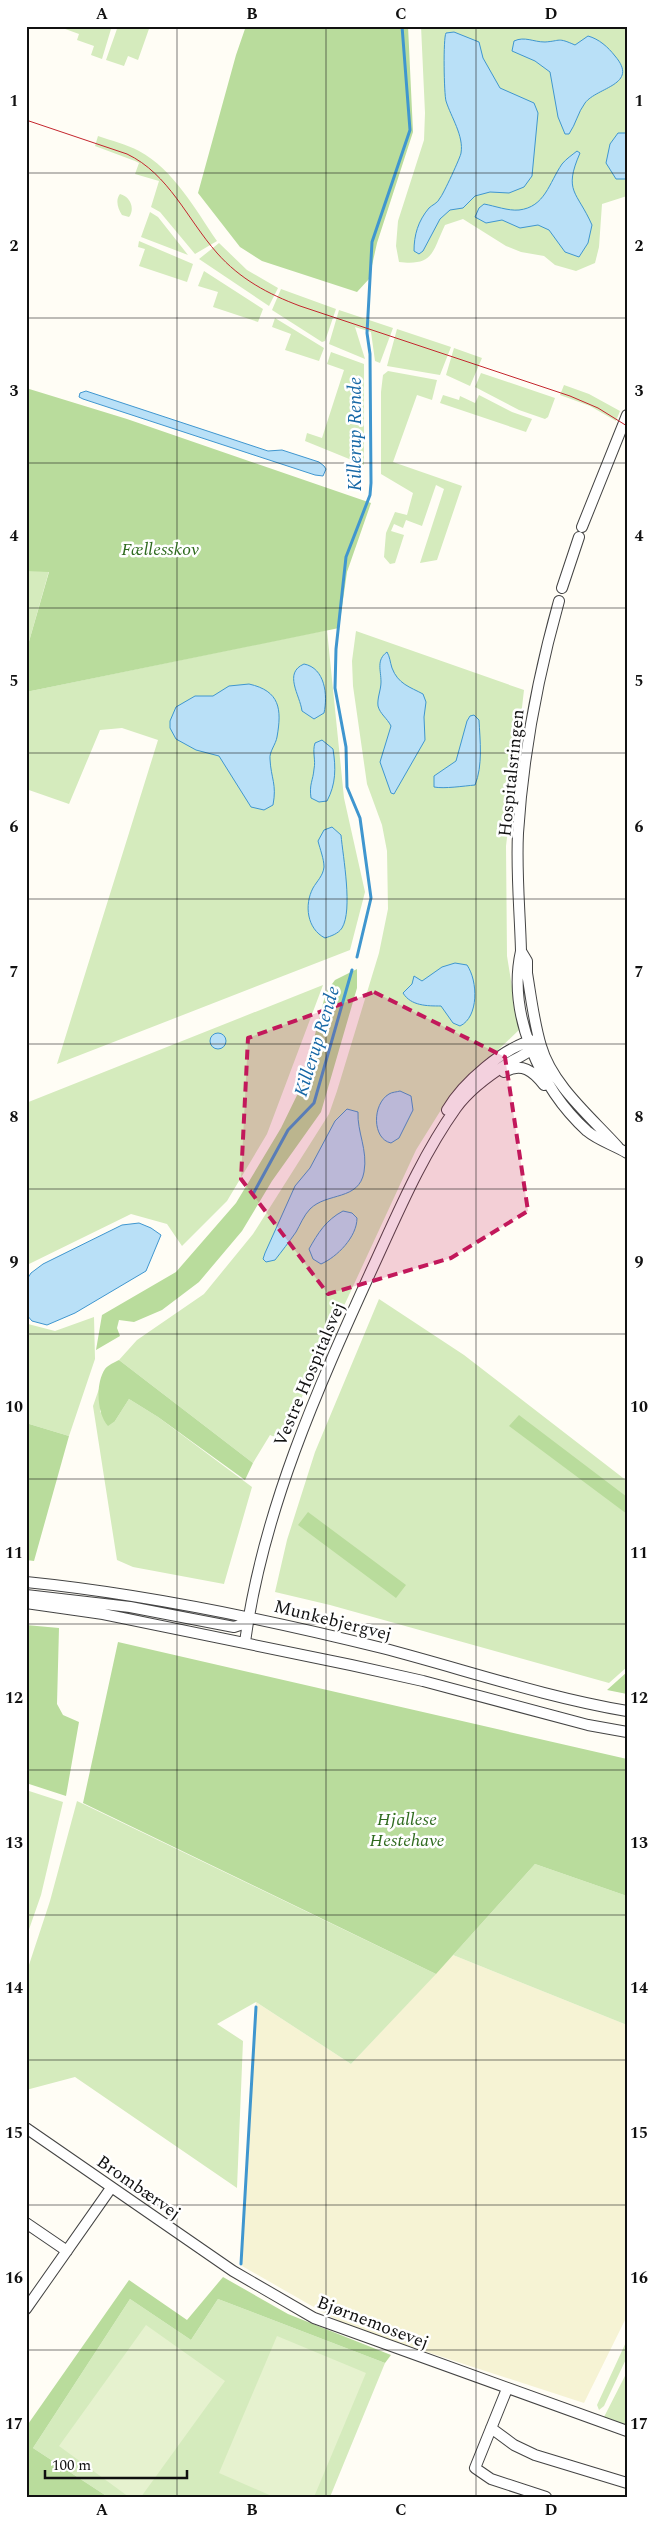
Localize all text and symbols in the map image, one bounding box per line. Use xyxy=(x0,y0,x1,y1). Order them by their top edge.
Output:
text: A xyxy=(96,2,109,26)
text: B xyxy=(246,2,258,26)
text: C xyxy=(395,2,407,26)
text: D xyxy=(545,2,558,26)
text: 1 xyxy=(10,89,18,113)
text: 1 xyxy=(635,89,643,113)
text: 2 xyxy=(10,234,19,258)
text: 2 xyxy=(635,234,644,258)
water label: Killerup Rende xyxy=(341,377,370,491)
text: 3 xyxy=(10,379,19,403)
text: 3 xyxy=(635,379,644,403)
text: 4 xyxy=(10,524,19,548)
text: 4 xyxy=(635,524,644,548)
park label: Fællesskov xyxy=(121,536,199,563)
text: 5 xyxy=(10,669,18,693)
text: 5 xyxy=(635,669,643,693)
street label: Hospitalsringen xyxy=(491,708,532,838)
text: 6 xyxy=(10,815,19,839)
text: 6 xyxy=(635,815,644,839)
text: 7 xyxy=(10,960,19,984)
text: 7 xyxy=(635,960,644,984)
water label: Killerup Rende xyxy=(287,982,348,1100)
text: 8 xyxy=(10,1105,19,1129)
text: 8 xyxy=(635,1105,644,1129)
text: 9 xyxy=(10,1250,19,1274)
text: 9 xyxy=(635,1250,644,1274)
street label: Vestre Hospitalsvej xyxy=(267,1298,352,1451)
text: 10 xyxy=(5,1395,23,1419)
text: 10 xyxy=(630,1395,648,1419)
text: 11 xyxy=(5,1541,23,1565)
text: 11 xyxy=(630,1541,648,1565)
street label: Munkebjergvej xyxy=(271,1593,395,1648)
text: 12 xyxy=(5,1686,23,1710)
text: 12 xyxy=(630,1686,648,1710)
park label: Hjallese Hestehave xyxy=(369,1806,445,1854)
text: 13 xyxy=(5,1831,23,1855)
text: 13 xyxy=(630,1831,648,1855)
text: 14 xyxy=(5,1976,23,2000)
text: 14 xyxy=(630,1976,648,2000)
text: 15 xyxy=(5,2121,23,2145)
text: 15 xyxy=(630,2121,648,2145)
street label: Brombærvej xyxy=(91,2148,186,2226)
text: 16 xyxy=(5,2266,23,2290)
text: 16 xyxy=(630,2266,648,2290)
street label: Bjørnemosevej xyxy=(313,2289,433,2356)
text: 17 xyxy=(5,2412,23,2436)
text: 17 xyxy=(630,2412,648,2436)
scale bar xyxy=(45,2448,188,2480)
text: 100 m xyxy=(52,2454,91,2477)
text: A xyxy=(96,2498,109,2522)
text: B xyxy=(246,2498,258,2522)
text: C xyxy=(395,2498,407,2522)
text: D xyxy=(545,2498,558,2522)

